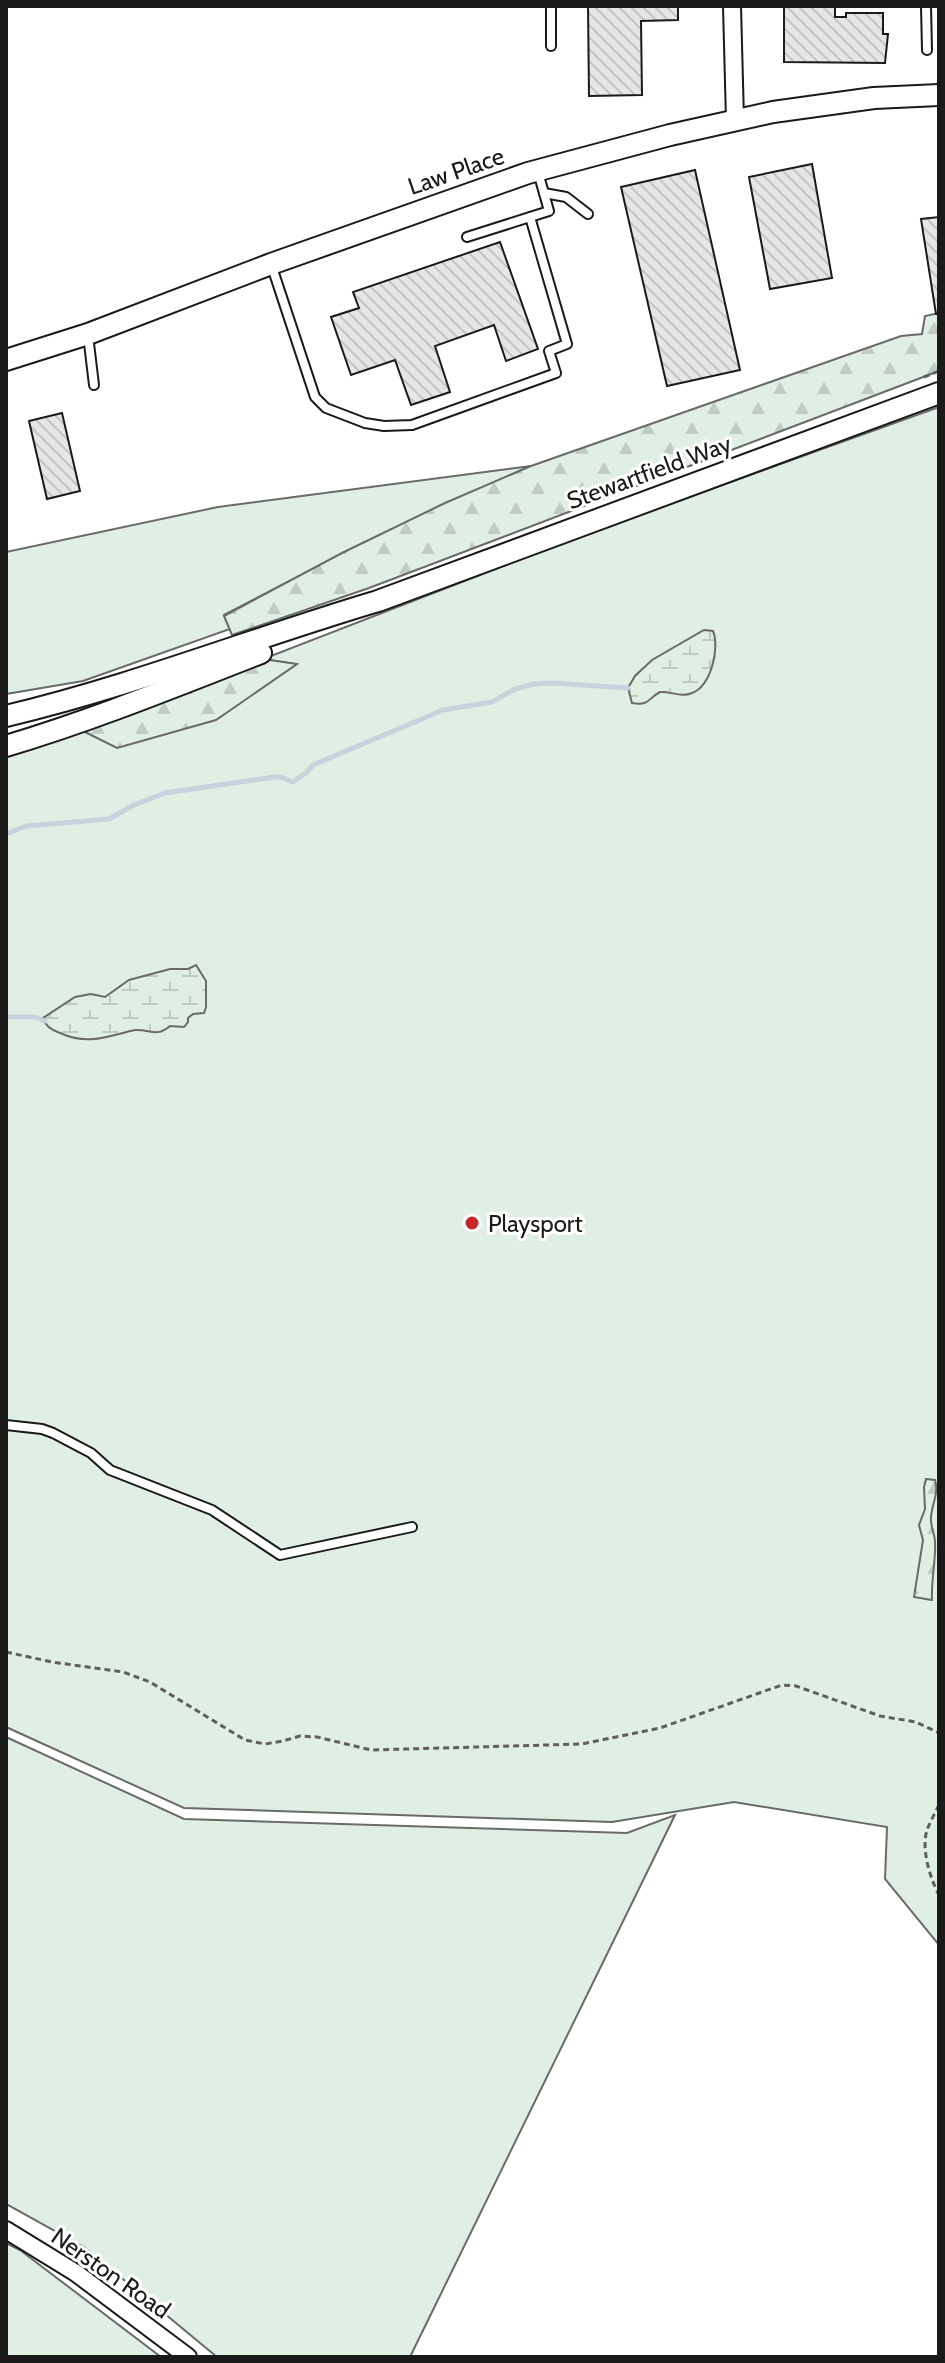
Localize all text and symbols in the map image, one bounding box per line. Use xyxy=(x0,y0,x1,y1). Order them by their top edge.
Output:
street label: Law Place xyxy=(404,141,508,201)
street label: Stewartfield Way xyxy=(563,429,735,515)
place label: Playsport xyxy=(488,1209,583,1238)
marker: Playsport xyxy=(463,1214,481,1232)
street label: Nerston Road xyxy=(46,2221,176,2325)

